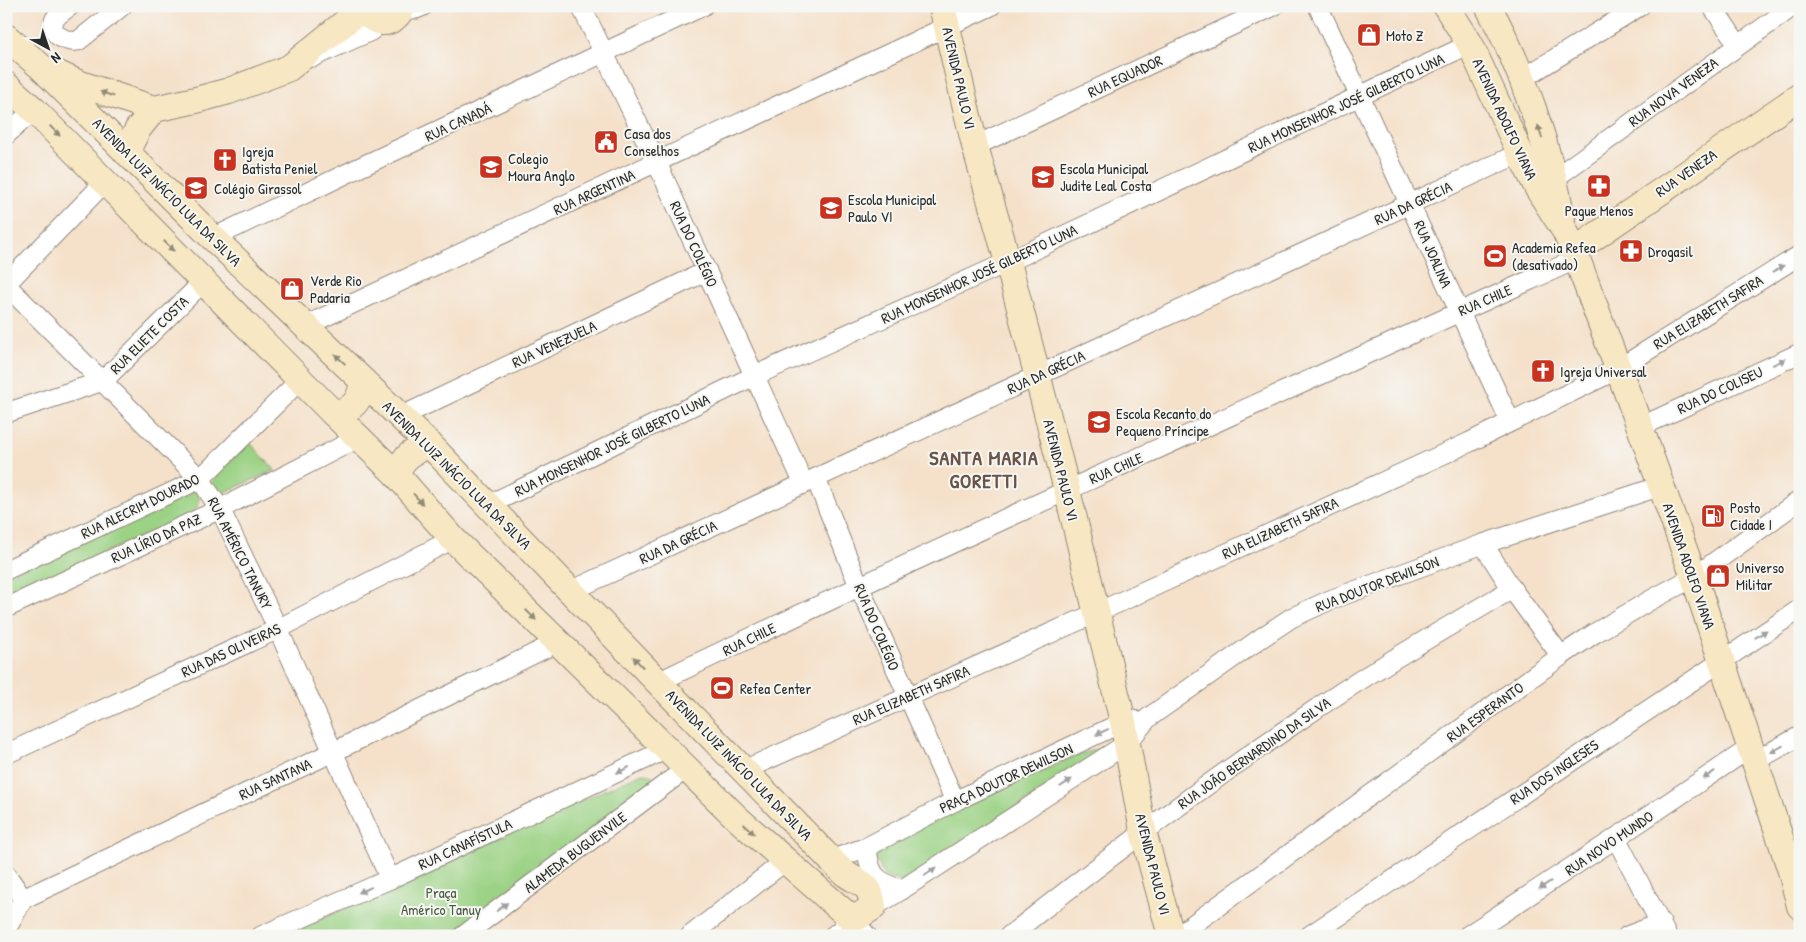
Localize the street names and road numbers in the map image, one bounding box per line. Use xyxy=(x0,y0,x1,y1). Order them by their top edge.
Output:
street label: AVENIDA PAULO VI xyxy=(937,25,981,131)
street label: RUA MONSENHOR JOSÉ GILBERTO LUNA xyxy=(1244,48,1448,158)
street label: RUA EQUADOR xyxy=(1084,49,1166,102)
street label: RUA NOVA VENEZA xyxy=(1624,52,1723,132)
street label: AVENIDA ADOLFO VIANA xyxy=(1468,55,1543,184)
street label: RUA CANADÁ xyxy=(421,97,495,147)
street label: AVENIDA LUIZ INÁCIO LULA DA SILVA xyxy=(88,113,246,271)
street label: RUA VENEZA xyxy=(1651,144,1721,202)
street label: RUA ARGENTINA xyxy=(550,164,639,220)
street label: RUA DA GRÉCIA xyxy=(1371,176,1456,230)
street label: RUA DO COLÉGIO xyxy=(665,198,723,290)
street label: RUA JOALINA xyxy=(1409,217,1457,292)
street label: RUA MONSENHOR JOSÉ GILBERTO LUNA xyxy=(877,219,1081,329)
street label: RUA ELIZABETH SAFIRA xyxy=(1649,269,1767,354)
street label: RUA CHILE xyxy=(1455,279,1516,321)
street label: RUA ELIETE COSTA xyxy=(105,291,193,379)
street label: RUA VENEZUELA xyxy=(508,315,600,373)
street label: RUA DA GRÉCIA xyxy=(1004,345,1089,399)
street label: RUA DO COLISEU xyxy=(1674,361,1766,419)
street label: RUA MONSENHOR JOSÉ GILBERTO LUNA xyxy=(511,388,714,501)
street label: AVENIDA LUIZ INÁCIO LULA DA SILVA xyxy=(378,396,536,554)
street label: AVENIDA PAULO VI xyxy=(1038,417,1084,523)
street label: RUA CHILE xyxy=(1086,447,1147,489)
street label: RUA ALECRIM DOURADO xyxy=(77,468,203,544)
street label: RUA ELIZABETH SAFIRA xyxy=(1219,492,1342,564)
street label: RUA AMÉRICO TANURY xyxy=(203,493,277,613)
street label: AVENIDA ADOLFO VIANA xyxy=(1658,500,1721,633)
street label: RUA LÍRIO DA PAZ xyxy=(108,508,205,568)
street label: RUA DA GRÉCIA xyxy=(636,515,721,569)
street label: RUA DOUTOR DEWILSON xyxy=(1312,551,1442,617)
street label: RUA DO COLÉGIO xyxy=(849,580,905,674)
street label: RUA CHILE xyxy=(719,617,779,661)
street label: RUA DAS OLIVEIRAS xyxy=(178,618,284,682)
street label: RUA ELIZABETH SAFIRA xyxy=(849,660,973,730)
street label: RUA ESPERANTO xyxy=(1442,677,1528,747)
street label: AVENIDA LUIZ INÁCIO LULA DA SILVA xyxy=(661,685,817,846)
street label: RUA JOÃO BERNARDINO DA SILVA xyxy=(1173,692,1335,814)
street label: RUA DOS INGLESES xyxy=(1505,734,1603,809)
street label: PRAÇA DOUTOR DEWILSON xyxy=(936,738,1076,818)
street label: RUA SANTANA xyxy=(235,753,315,805)
street label: RUA NOVO MUNDO xyxy=(1560,805,1658,881)
street label: ALAMEDA BUGUENVILE xyxy=(519,806,631,898)
street label: AVENIDA PAULO VI xyxy=(1130,811,1176,917)
street label: RUA CANAFÍSTULA xyxy=(415,813,516,875)

